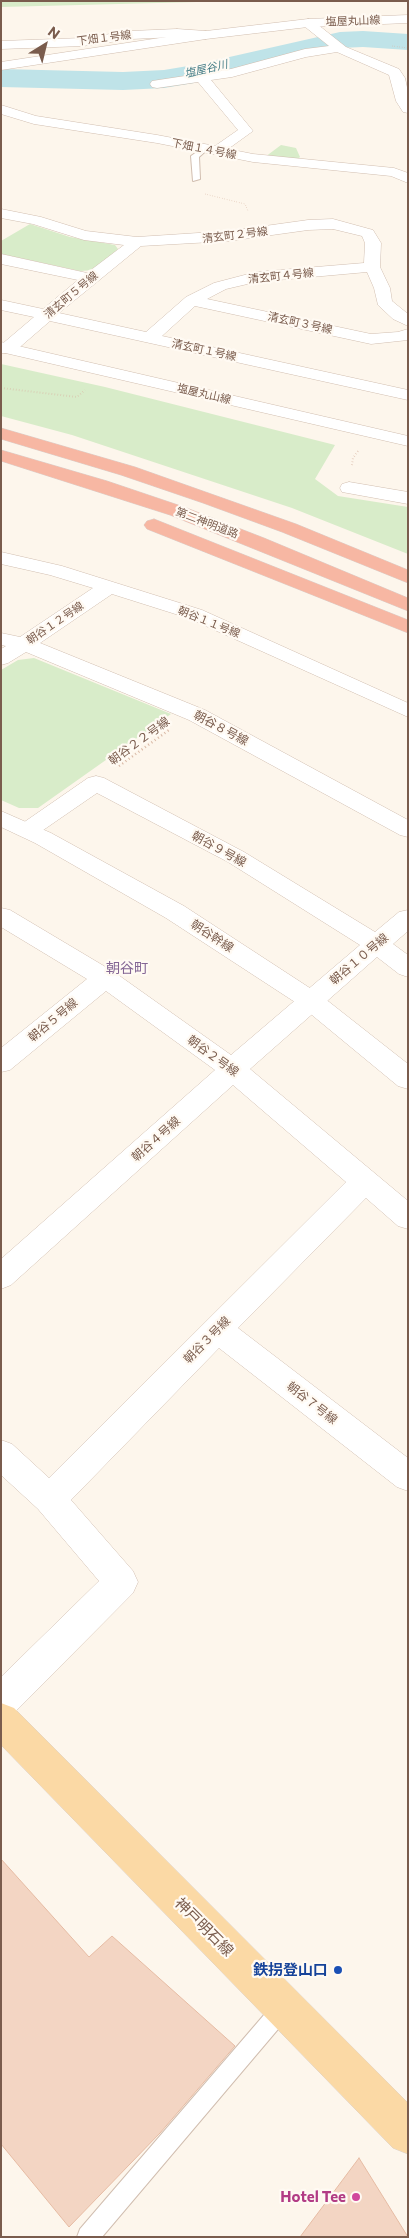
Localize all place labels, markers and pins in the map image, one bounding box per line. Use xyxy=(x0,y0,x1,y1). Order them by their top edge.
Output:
place label: 鉄拐登山口 xyxy=(253,1961,328,1979)
marker: 鉄拐登山口 xyxy=(332,1964,344,1976)
place label: Hotel Tee xyxy=(280,2188,346,2206)
marker: Hotel Tee xyxy=(350,2191,362,2203)

